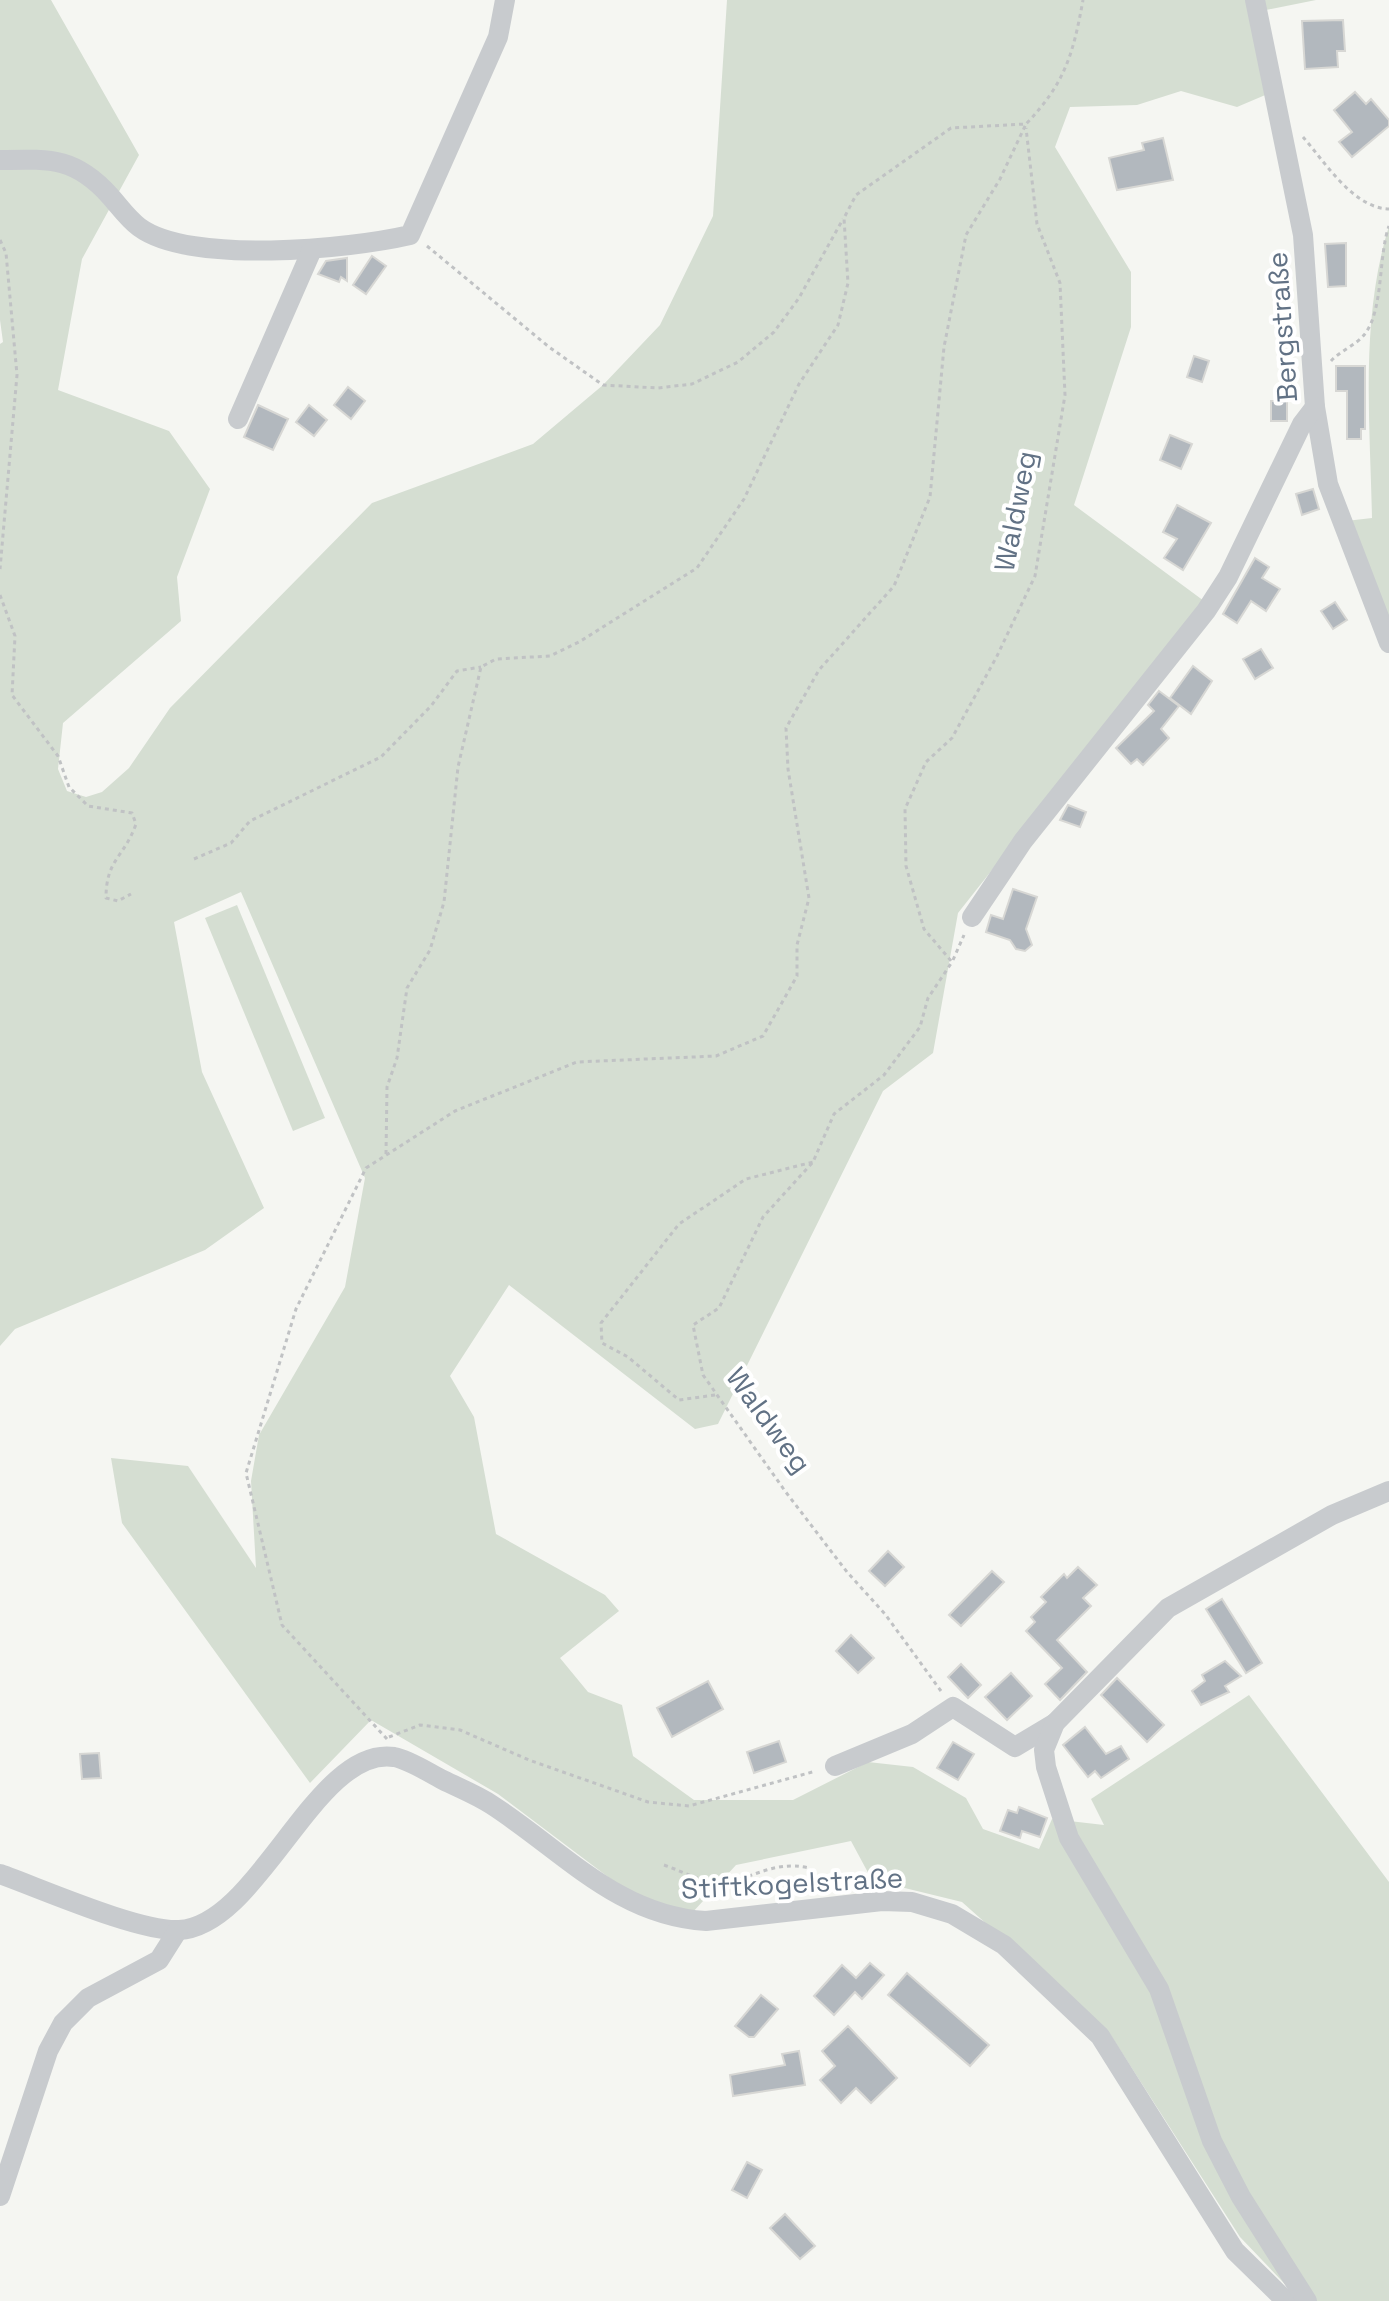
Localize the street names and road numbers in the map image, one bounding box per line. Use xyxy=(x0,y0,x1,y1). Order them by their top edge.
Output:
street label: Bergstraße xyxy=(1259,251,1305,403)
street label: Waldweg xyxy=(986,448,1044,574)
street label: Waldweg xyxy=(719,1360,819,1480)
street label: Stiftkogelstraße xyxy=(680,1859,904,1907)

